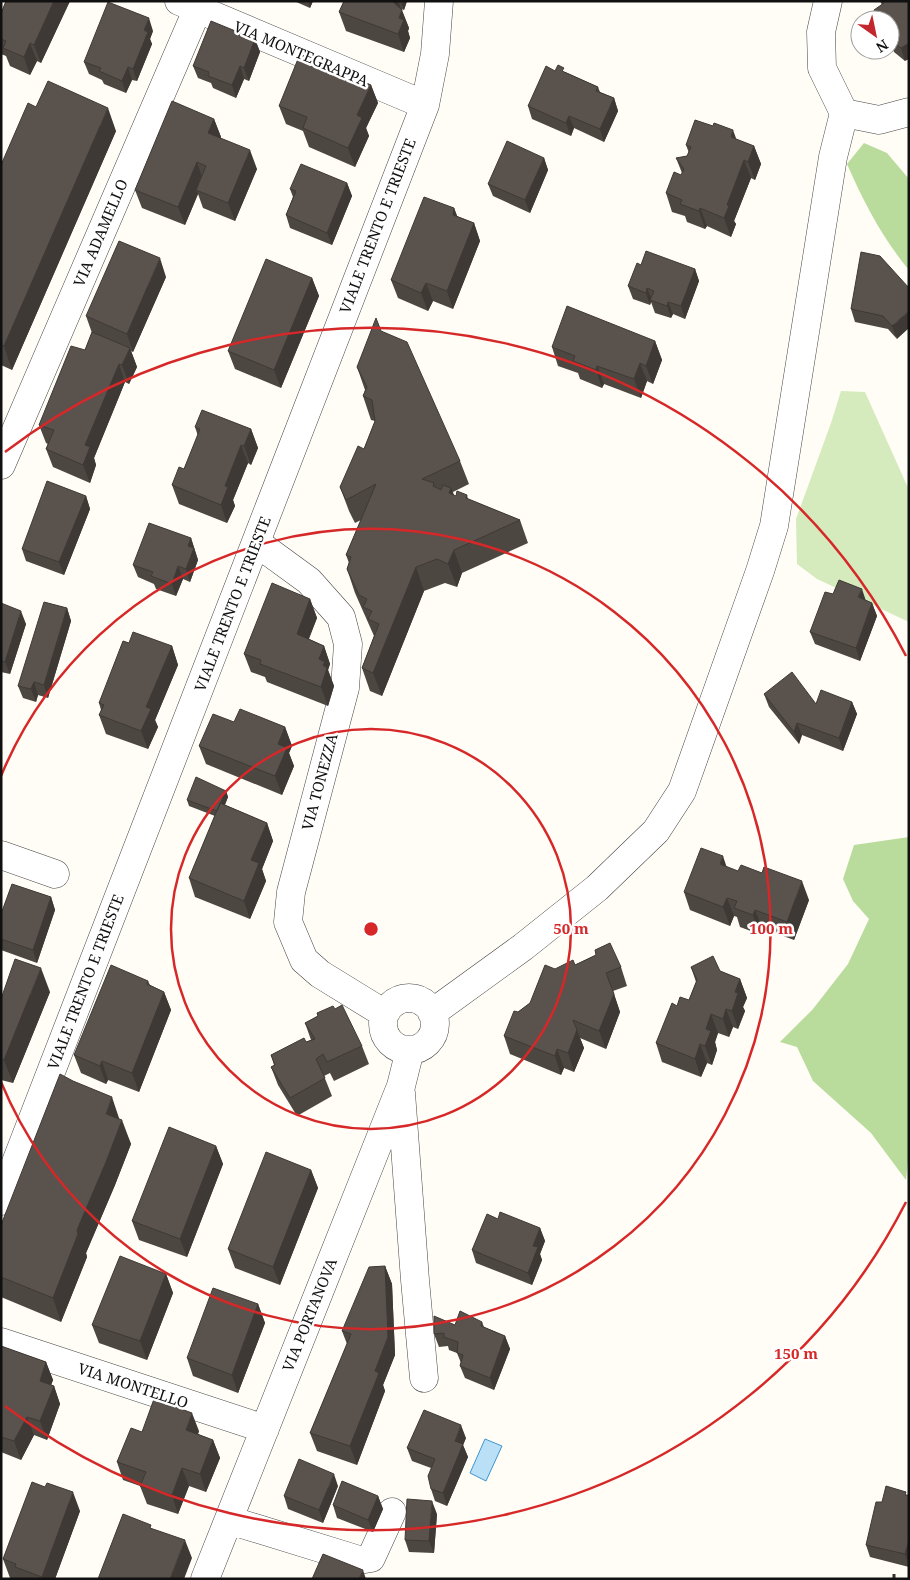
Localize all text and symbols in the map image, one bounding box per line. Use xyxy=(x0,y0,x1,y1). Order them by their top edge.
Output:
north arrow xyxy=(850,10,900,60)
street label: VIA MONTEGRAPPA xyxy=(231,16,372,91)
text: N xyxy=(873,35,892,57)
street label: VIALE TRENTO E TRIESTE xyxy=(334,135,420,316)
street label: VIA ADAMELLO xyxy=(68,176,132,289)
street label: VIALE TRENTO E TRIESTE xyxy=(189,513,275,694)
street label: VIA TONEZZA xyxy=(297,731,342,832)
street label: VIALE TRENTO E TRIESTE xyxy=(42,891,128,1072)
text: 50 m xyxy=(553,918,589,938)
text: 100 m xyxy=(749,918,793,938)
centre of rings xyxy=(362,920,380,938)
street label: VIA PORTANOVA xyxy=(277,1255,341,1374)
text: 150 m xyxy=(774,1343,818,1363)
street label: VIA MONTELLO xyxy=(75,1358,191,1412)

